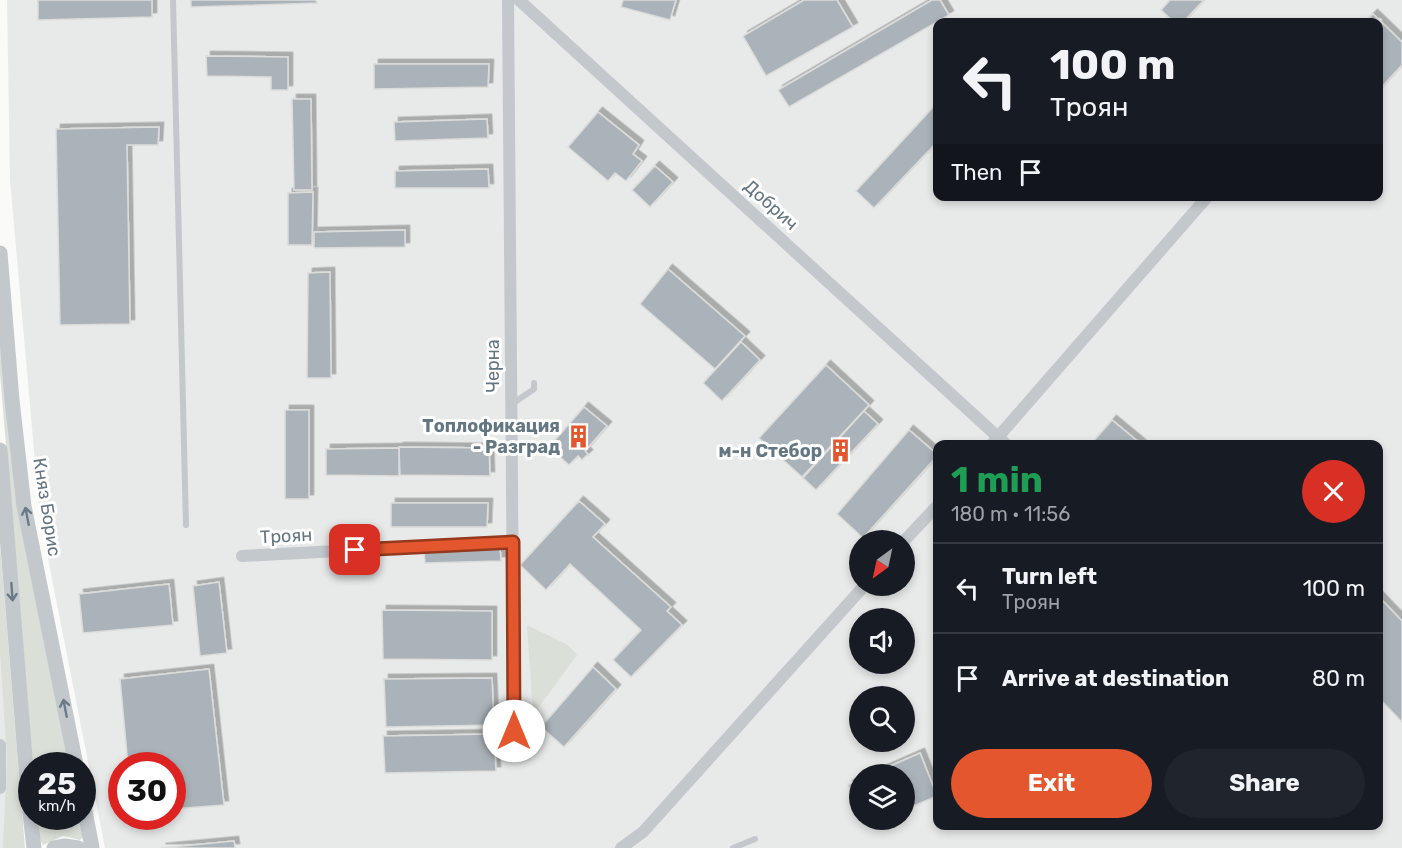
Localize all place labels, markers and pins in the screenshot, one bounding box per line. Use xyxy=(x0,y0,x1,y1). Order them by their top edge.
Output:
place label: Топлофикация - Разград xyxy=(422,415,560,458)
building icon: Топлофикация - Разград xyxy=(565,423,591,449)
building icon: м-н Стебор xyxy=(827,438,853,464)
place label: м-н Стебор xyxy=(718,440,822,462)
pin xyxy=(329,524,380,575)

